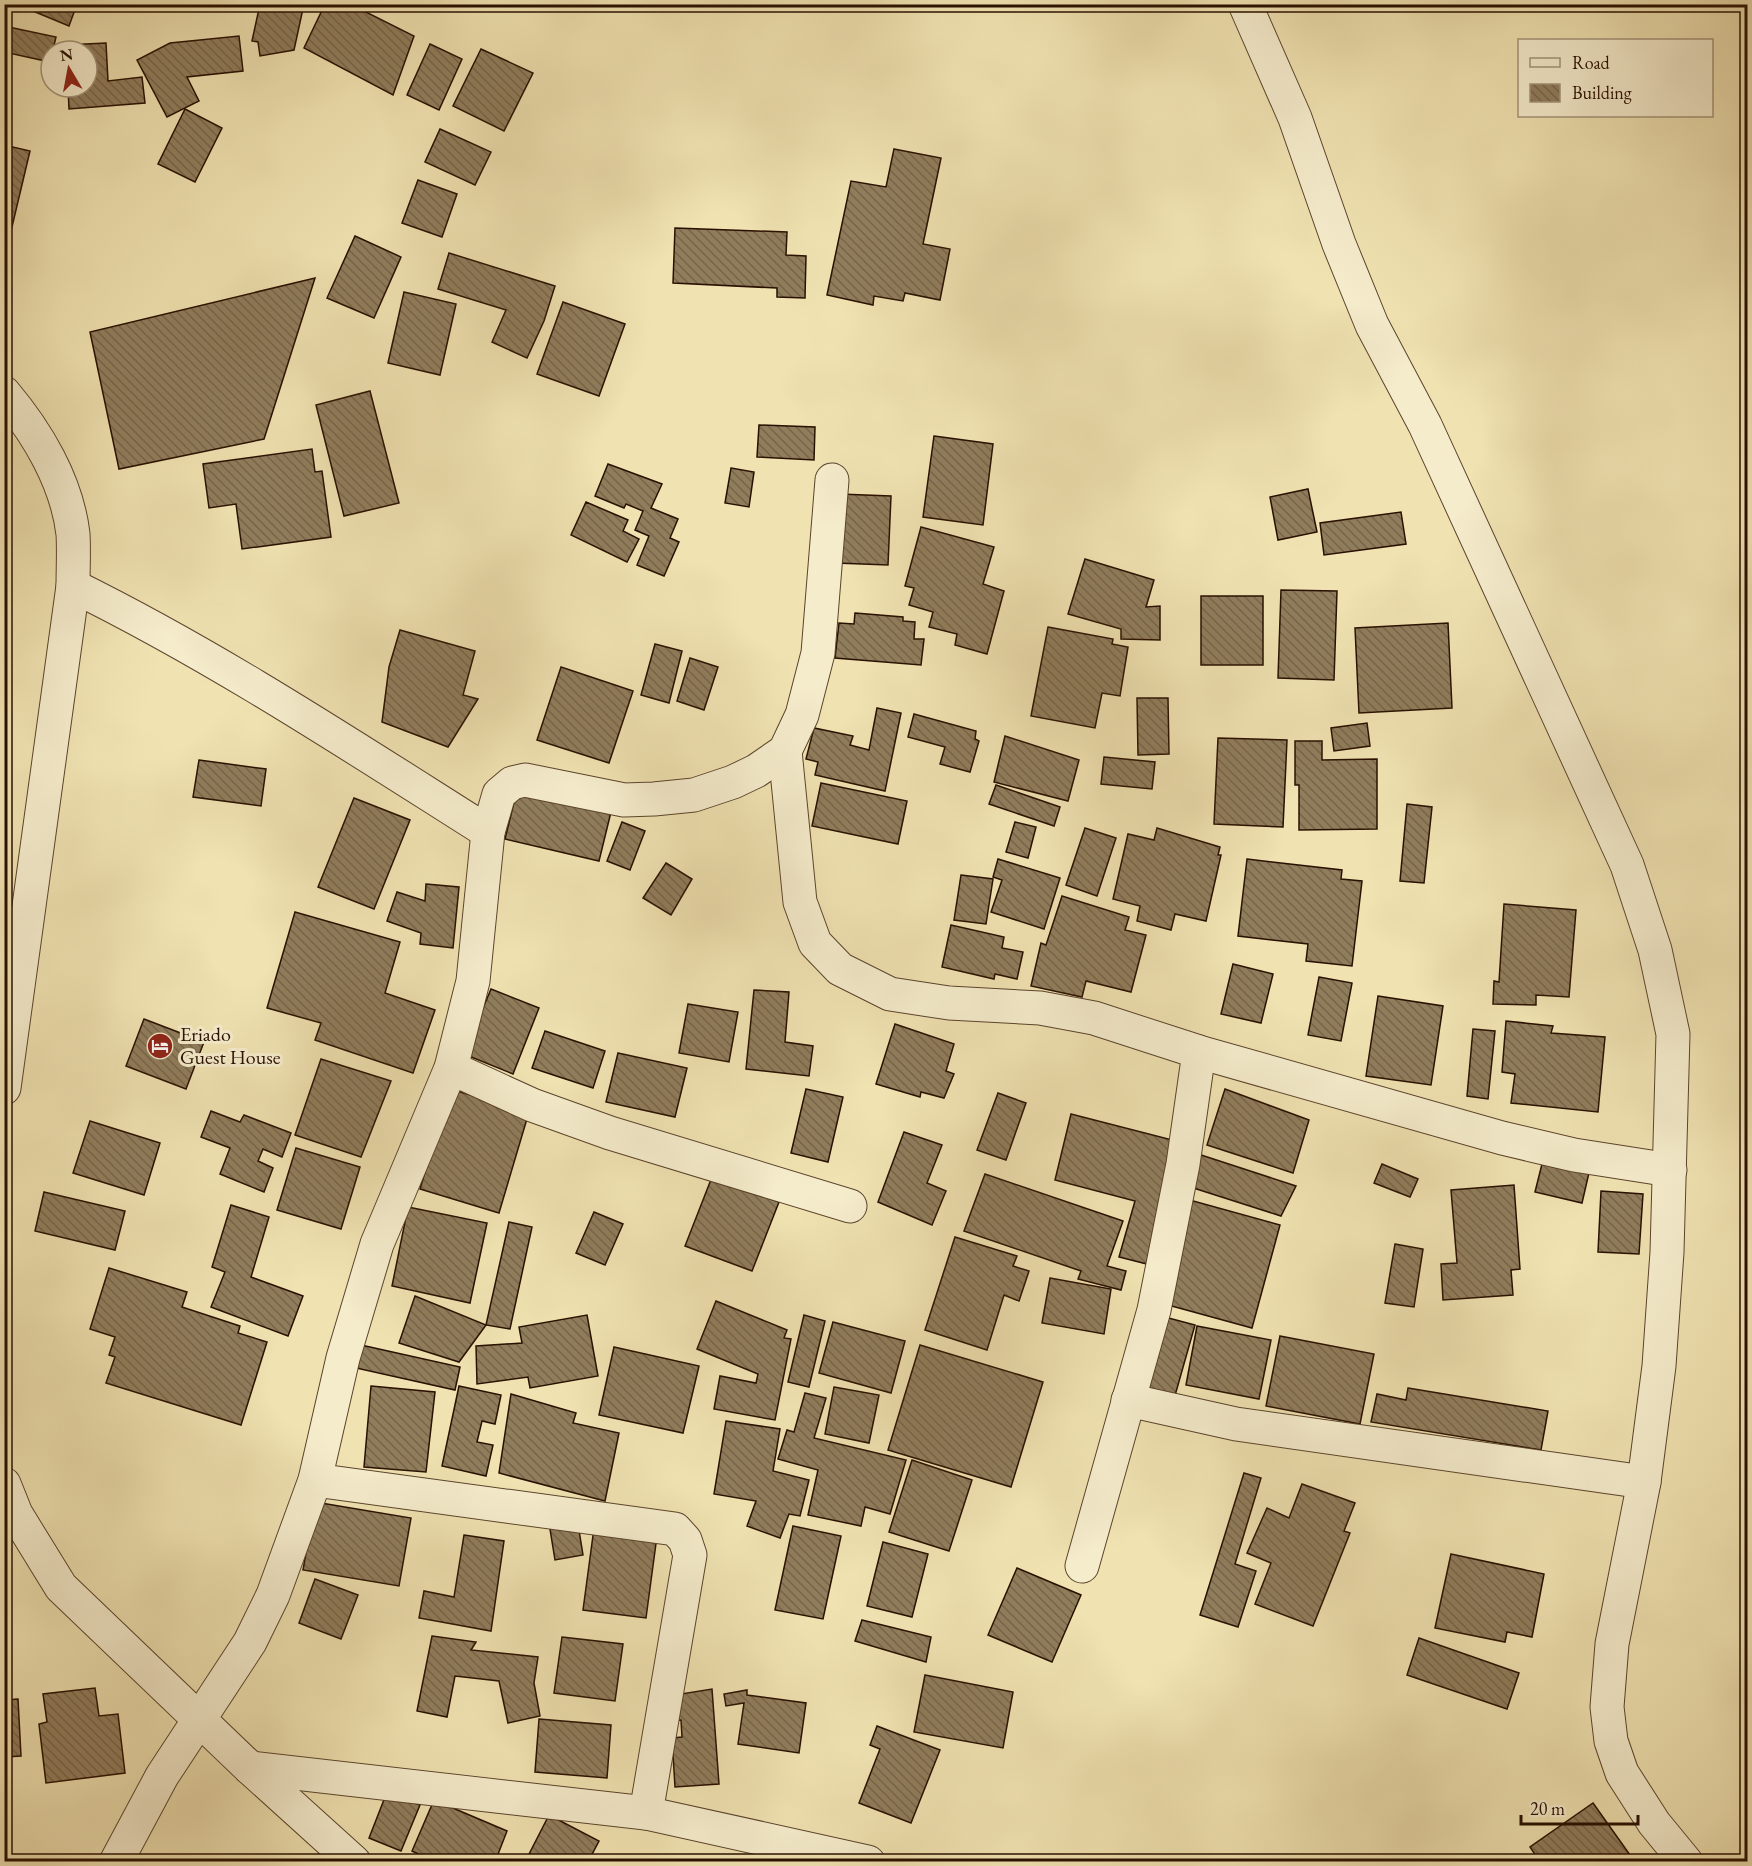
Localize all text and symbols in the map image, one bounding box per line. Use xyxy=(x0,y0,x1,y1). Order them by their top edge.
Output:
north arrow xyxy=(39,39,99,99)
legend xyxy=(1518,39,1713,117)
text: N xyxy=(58,43,75,66)
text: Road xyxy=(1572,51,1611,74)
text: Building xyxy=(1572,81,1632,104)
place label: Eriado Guest House xyxy=(180,1021,281,1070)
hotel icon: Eriado Guest House xyxy=(145,1031,175,1061)
scale bar xyxy=(1521,1788,1638,1826)
text: 20 m xyxy=(1530,1797,1565,1820)

